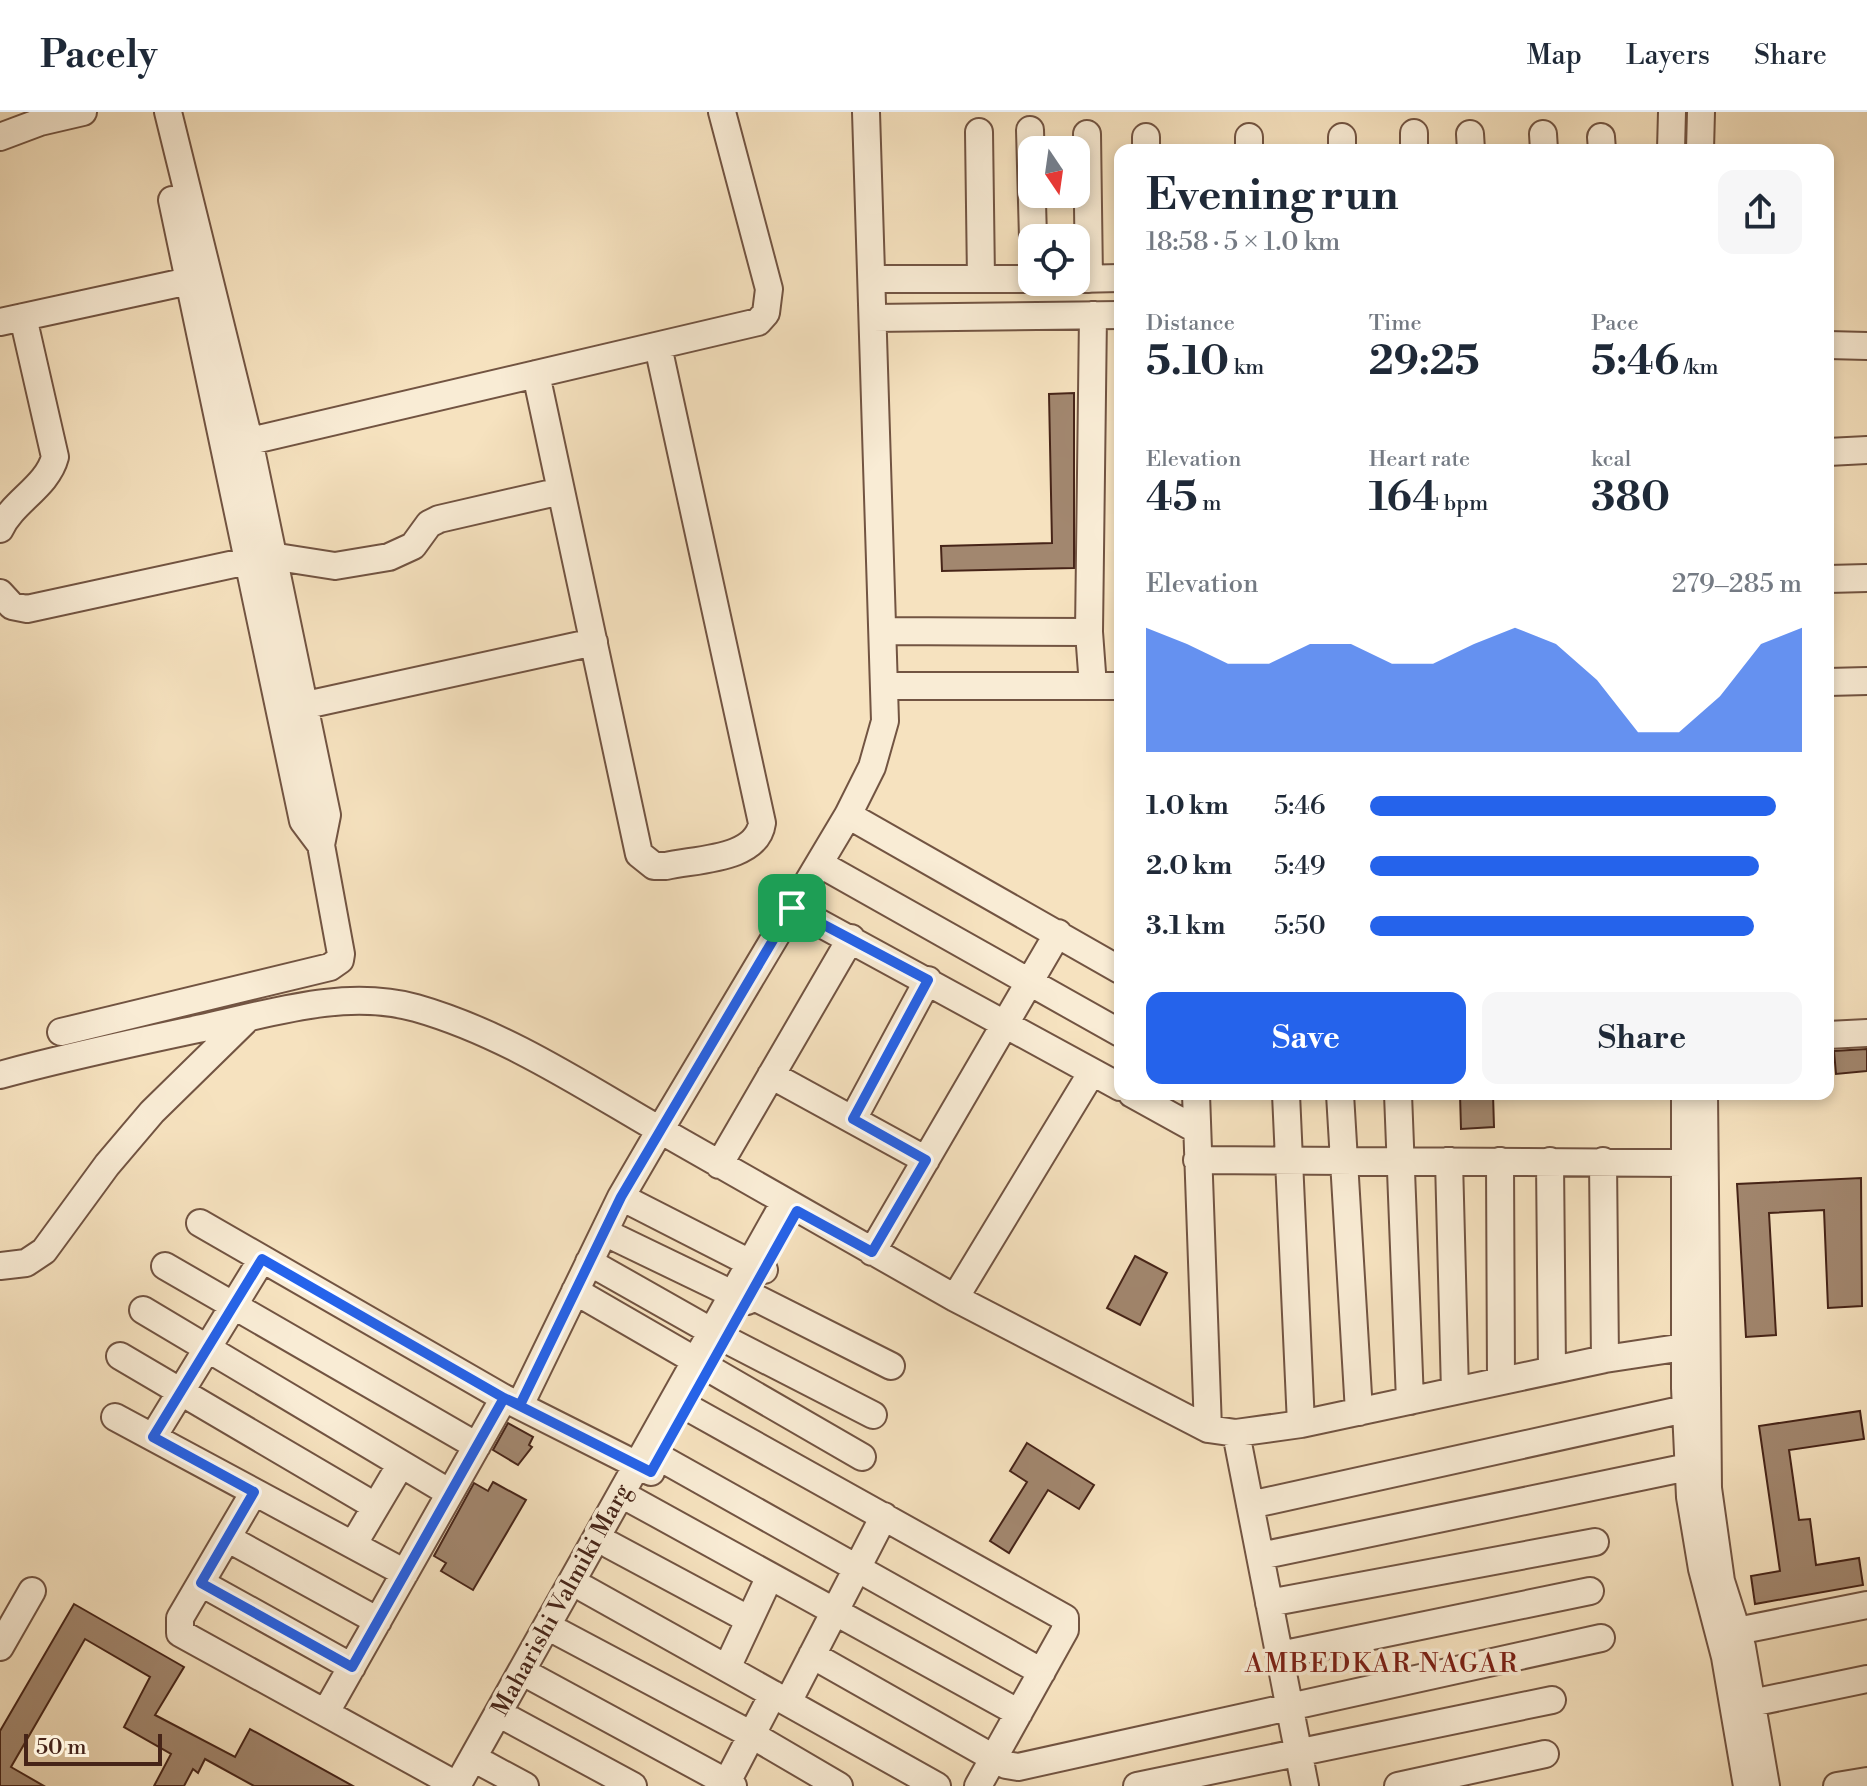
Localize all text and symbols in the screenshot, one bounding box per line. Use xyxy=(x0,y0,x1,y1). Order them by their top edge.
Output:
text: Pacely xyxy=(40,32,157,79)
text: Map xyxy=(1527,38,1582,73)
text: Layers xyxy=(1626,38,1710,73)
text: Share xyxy=(1754,38,1827,73)
north arrow xyxy=(1018,136,1090,208)
map controls xyxy=(1018,136,1090,296)
text: Evening run xyxy=(1146,168,1399,223)
button: share xyxy=(1718,170,1802,254)
button: locate xyxy=(1018,224,1090,296)
text: 18:58 · 5 × 1.0 km xyxy=(1146,226,1340,258)
text: Distance xyxy=(1146,310,1235,337)
text: Time xyxy=(1369,310,1422,337)
text: Pace xyxy=(1591,310,1639,337)
text: 5.10 xyxy=(1146,337,1229,387)
text: 29:25 xyxy=(1369,337,1480,387)
text: 5:46 xyxy=(1591,337,1679,387)
text: km xyxy=(1229,354,1264,381)
text: /km xyxy=(1679,354,1719,381)
text: Elevation xyxy=(1146,446,1241,473)
text: Heart rate xyxy=(1369,446,1470,473)
text: kcal xyxy=(1591,446,1631,473)
text: 45 xyxy=(1146,473,1198,523)
text: 164 xyxy=(1369,473,1439,523)
text: 380 xyxy=(1591,473,1670,523)
text: m xyxy=(1198,490,1221,517)
text: bpm xyxy=(1439,490,1488,517)
text: Elevation xyxy=(1146,568,1259,600)
text: 279–285 m xyxy=(1672,568,1802,600)
text: 1.0 km xyxy=(1146,790,1229,822)
text: 5:46 xyxy=(1274,790,1325,822)
text: 2.0 km xyxy=(1146,850,1232,882)
text: 5:49 xyxy=(1274,850,1325,882)
pin xyxy=(758,874,826,942)
icon: arrive xyxy=(770,886,814,930)
text: 3.1 km xyxy=(1146,910,1225,942)
text: 5:50 xyxy=(1274,910,1326,942)
button: Save xyxy=(1146,992,1466,1084)
button: Share xyxy=(1482,992,1802,1084)
street label: Maharishi Valmiki Marg xyxy=(486,1478,639,1721)
district label: AMBEDKAR NAGAR xyxy=(1244,1648,1519,1680)
scale bar xyxy=(24,1730,162,1766)
text: 50 m xyxy=(36,1734,87,1761)

